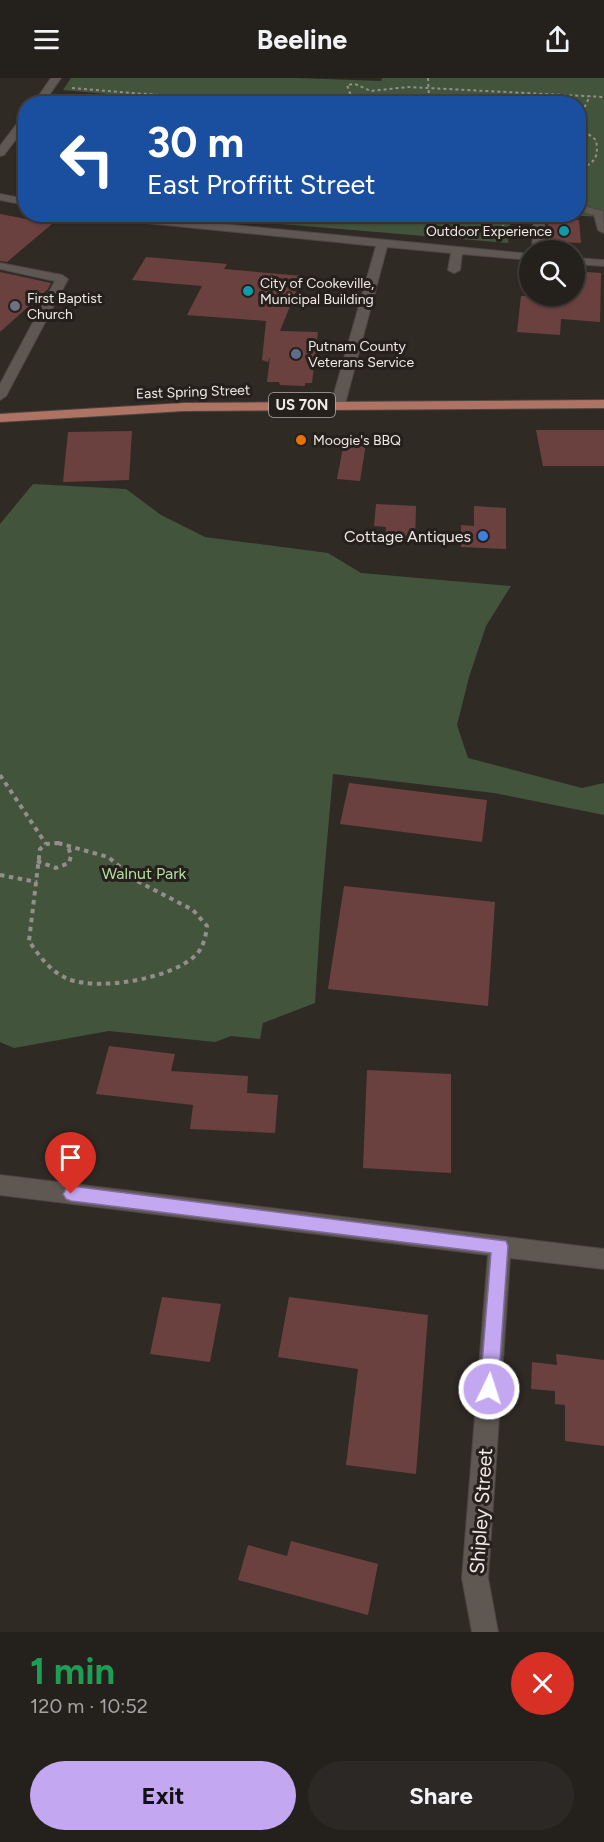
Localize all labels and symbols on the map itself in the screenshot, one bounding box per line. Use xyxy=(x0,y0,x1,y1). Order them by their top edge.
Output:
place label: Outdoor Experience xyxy=(426,223,552,240)
marker: Outdoor Experience xyxy=(557,224,571,238)
place label: City of Cookeville, Municipal Building xyxy=(260,275,374,308)
marker: City of Cookeville, Municipal Building xyxy=(241,284,255,298)
place label: First Baptist Church xyxy=(27,290,102,323)
marker: First Baptist Church xyxy=(8,299,22,313)
place label: Putnam County Veterans Service xyxy=(308,338,414,371)
marker: Putnam County Veterans Service xyxy=(289,347,303,361)
street label: East Spring Street xyxy=(136,382,250,402)
road number: US 70N xyxy=(269,393,335,417)
place label: Moogie's BBQ xyxy=(313,432,401,449)
marker: Moogie's BBQ xyxy=(294,433,308,447)
place label: Cottage Antiques xyxy=(344,527,471,546)
marker: Cottage Antiques xyxy=(476,529,490,543)
park label: Walnut Park xyxy=(102,864,187,883)
pin xyxy=(45,1132,96,1194)
position arrow xyxy=(457,1357,521,1421)
street label: Shipley Street xyxy=(465,1447,497,1575)

